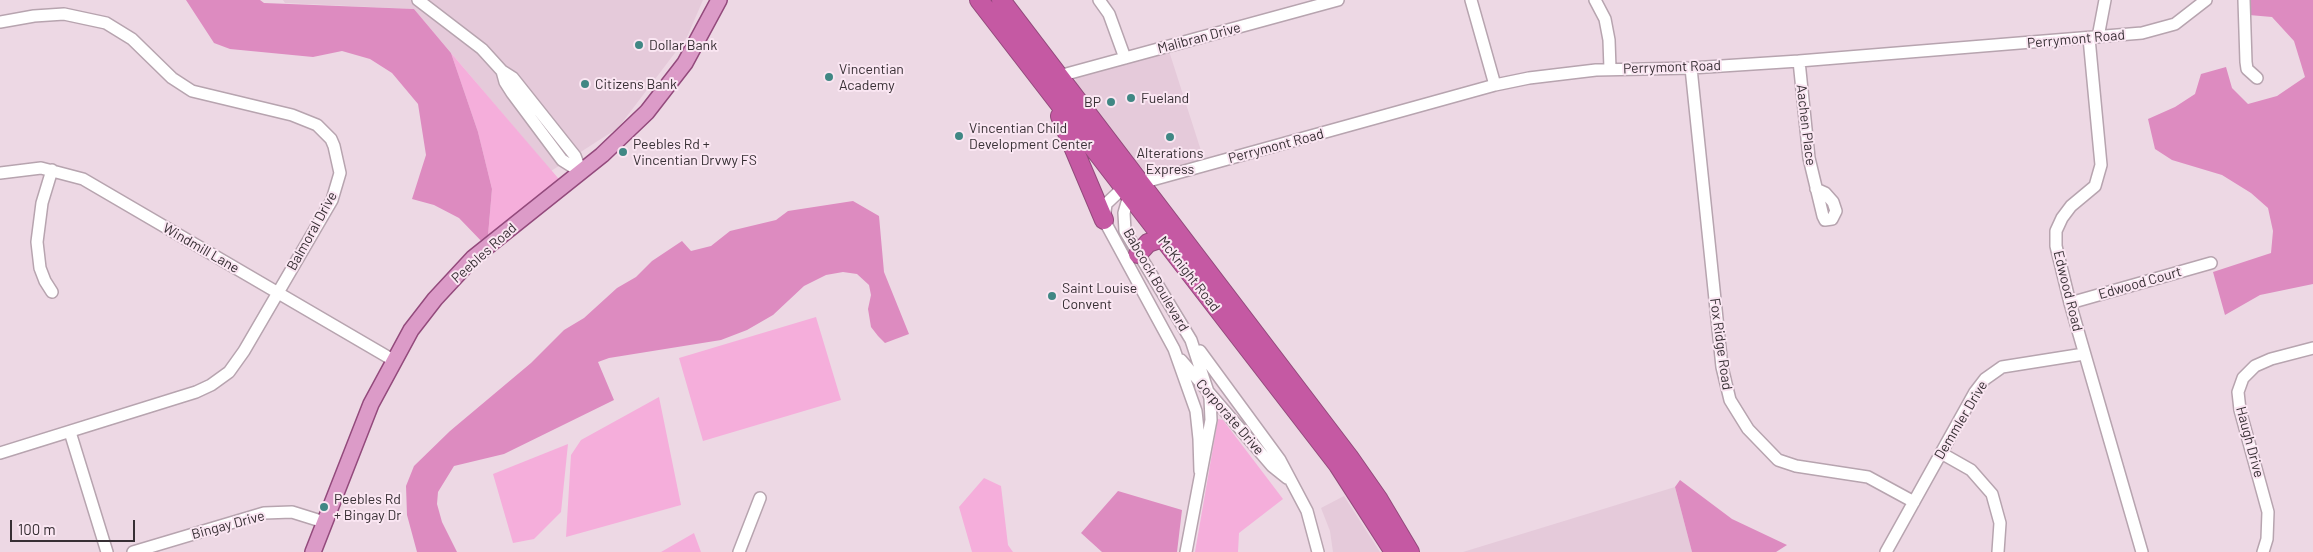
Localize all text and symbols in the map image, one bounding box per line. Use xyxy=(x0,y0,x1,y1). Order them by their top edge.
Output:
street label: Malibran Drive xyxy=(1156,19,1242,57)
street label: Perrymont Road xyxy=(2026,26,2126,52)
place label: Dollar Bank xyxy=(649,37,717,53)
marker: Dollar Bank xyxy=(633,39,645,51)
street label: Perrymont Road xyxy=(1623,57,1721,77)
place label: Vincentian Academy xyxy=(839,61,904,94)
marker: Vincentian Academy xyxy=(823,71,835,83)
place label: Citizens Bank xyxy=(595,76,677,92)
marker: Citizens Bank xyxy=(579,78,591,90)
street label: Aachen Place xyxy=(1793,84,1819,166)
place label: Fueland xyxy=(1141,90,1189,106)
marker: Fueland xyxy=(1125,92,1137,104)
place label: BP xyxy=(1084,94,1101,110)
marker: BP xyxy=(1105,96,1117,108)
place label: Vincentian Child Development Center xyxy=(969,120,1093,152)
street label: Perrymont Road xyxy=(1226,125,1326,167)
marker: Vincentian Child Development Center xyxy=(953,130,965,142)
marker: Alterations Express xyxy=(1164,131,1176,143)
place label: Peebles Rd + Vincentian Drvwy FS xyxy=(633,136,757,168)
place label: Alterations Express xyxy=(1137,145,1203,178)
marker: Peebles Rd + Vincentian Drvwy FS xyxy=(617,146,629,158)
street label: Balmoral Drive xyxy=(283,189,341,273)
street label: Windmill Lane xyxy=(160,219,242,277)
street label: Peebles Road xyxy=(448,219,520,287)
street label: Babcock Boulevard xyxy=(1120,226,1192,334)
street label: McKnight Road xyxy=(1154,233,1224,315)
street label: Edwood Road xyxy=(2050,249,2086,333)
street label: Edwood Court xyxy=(2097,263,2183,303)
place label: Saint Louise Convent xyxy=(1062,280,1137,312)
marker: Saint Louise Convent xyxy=(1046,290,1058,302)
street label: Fox Ridge Road xyxy=(1706,297,1736,391)
street label: Corporate Drive xyxy=(1193,376,1267,458)
street label: Demmler Drive xyxy=(1931,378,1991,462)
street label: Haugh Drive xyxy=(2232,405,2268,479)
place label: Peebles Rd + Bingay Dr xyxy=(334,491,401,524)
marker: Peebles Rd + Bingay Dr xyxy=(318,501,330,513)
street label: Bingay Drive xyxy=(190,507,266,543)
scale bar xyxy=(12,510,138,542)
text: 100 m xyxy=(18,520,56,538)

